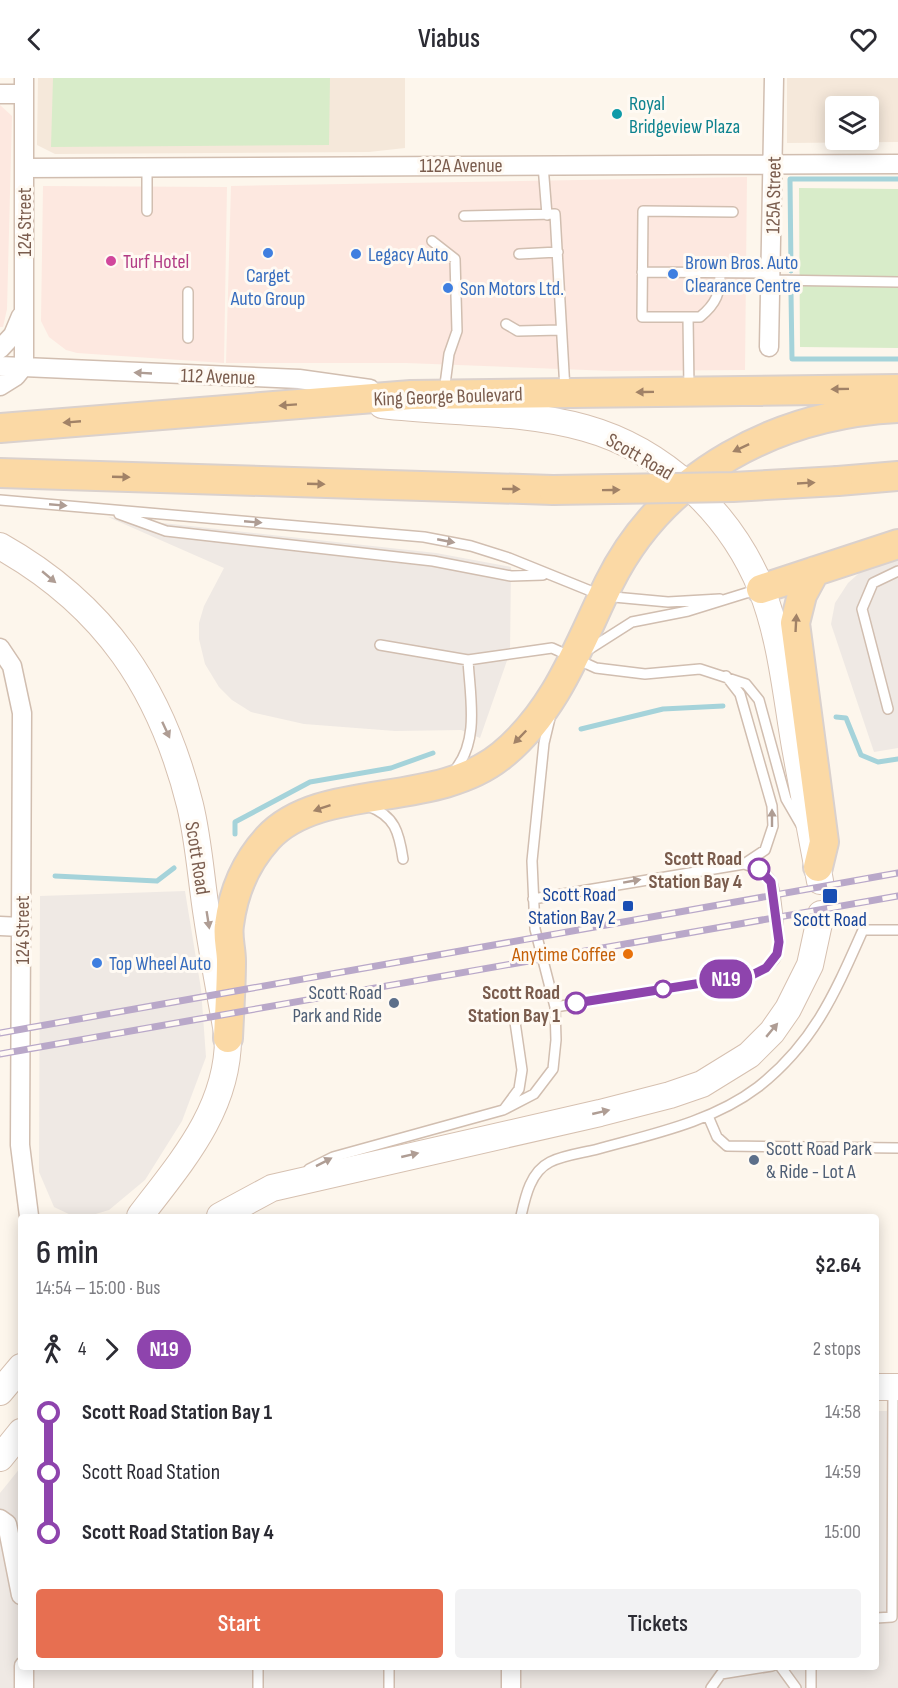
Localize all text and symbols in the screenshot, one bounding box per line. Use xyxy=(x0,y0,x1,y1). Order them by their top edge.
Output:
icon: back xyxy=(18,23,51,56)
text: Viabus xyxy=(418,23,480,55)
icon: heart xyxy=(847,23,880,56)
place label: Royal Bridgeview Plaza xyxy=(629,92,740,139)
map controls xyxy=(825,96,879,150)
button: layers xyxy=(825,96,879,150)
marker: Royal Bridgeview Plaza xyxy=(610,107,624,121)
street label: 112A Avenue xyxy=(419,154,503,178)
street label: 125A Street xyxy=(761,156,787,234)
street label: 124 Street xyxy=(13,187,37,257)
place label: Legacy Auto xyxy=(368,243,449,267)
marker: Carget Auto Group xyxy=(261,246,275,260)
marker: Legacy Auto xyxy=(349,247,363,261)
place label: Turf Hotel xyxy=(123,250,189,274)
place label: Brown Bros. Auto Clearance Centre xyxy=(685,251,801,298)
marker: Turf Hotel xyxy=(104,254,118,268)
place label: Carget Auto Group xyxy=(230,264,305,311)
marker: Brown Bros. Auto Clearance Centre xyxy=(666,267,680,281)
place label: Son Motors Ltd. xyxy=(460,277,564,301)
marker: Son Motors Ltd. xyxy=(441,281,455,295)
street label: 112 Avenue xyxy=(180,364,256,390)
one-way arrow xyxy=(134,368,153,377)
street label: King George Boulevard xyxy=(373,382,523,412)
one-way arrow xyxy=(830,385,849,394)
one-way arrow xyxy=(635,387,654,397)
one-way arrow xyxy=(278,400,297,410)
one-way arrow xyxy=(63,418,82,427)
street label: Scott Road xyxy=(602,428,677,486)
one-way arrow xyxy=(733,444,750,453)
one-way arrow xyxy=(112,472,131,481)
one-way arrow xyxy=(796,478,815,487)
one-way arrow xyxy=(307,480,326,489)
one-way arrow xyxy=(502,485,521,494)
one-way arrow xyxy=(602,485,621,495)
one-way arrow xyxy=(49,500,68,510)
one-way arrow xyxy=(243,517,262,527)
one-way arrow xyxy=(437,537,456,546)
one-way arrow xyxy=(41,571,57,584)
one-way arrow xyxy=(791,613,800,632)
one-way arrow xyxy=(162,722,171,739)
one-way arrow xyxy=(513,729,527,744)
one-way arrow xyxy=(313,804,331,814)
one-way arrow xyxy=(767,808,777,827)
street label: Scott Road xyxy=(179,820,215,896)
place label: Scott Road Station Bay 4 xyxy=(648,847,742,894)
marker: Scott Road Station Bay 4 xyxy=(748,858,770,880)
one-way arrow xyxy=(623,876,642,885)
place label: Scott Road Station Bay 2 xyxy=(528,883,616,930)
marker: Scott Road xyxy=(821,887,839,905)
street label: 124 Street xyxy=(11,895,35,965)
marker: Scott Road Station Bay 2 xyxy=(621,899,635,913)
place label: Scott Road xyxy=(793,908,867,932)
one-way arrow xyxy=(203,911,212,930)
place label: Anytime Coffee xyxy=(511,943,616,967)
marker: Anytime Coffee xyxy=(621,947,635,961)
place label: Top Wheel Auto xyxy=(109,952,211,976)
marker: Top Wheel Auto xyxy=(90,956,104,970)
line badge: N19 xyxy=(692,960,760,998)
text: N19 xyxy=(711,967,741,992)
unlabelled marker xyxy=(654,980,672,998)
place label: Scott Road Park and Ride xyxy=(292,981,382,1028)
place label: Scott Road Station Bay 1 xyxy=(468,981,560,1028)
marker: Scott Road Station Bay 1 xyxy=(565,992,587,1014)
marker: Scott Road Park and Ride xyxy=(387,996,401,1010)
one-way arrow xyxy=(766,1022,779,1038)
one-way arrow xyxy=(591,1107,610,1117)
place label: Scott Road Park & Ride - Lot A xyxy=(766,1137,872,1184)
one-way arrow xyxy=(401,1150,420,1160)
marker: Scott Road Park & Ride - Lot A xyxy=(747,1153,761,1167)
one-way arrow xyxy=(315,1157,333,1167)
text: 6 min xyxy=(36,1233,99,1273)
text: $2.64 xyxy=(815,1252,861,1279)
text: 14:54 – 15:00 · Bus xyxy=(36,1276,160,1300)
icon: walk xyxy=(36,1333,69,1366)
icon: forward xyxy=(95,1333,128,1366)
text: 4 xyxy=(78,1337,86,1361)
text: N19 xyxy=(149,1337,179,1362)
text: 2 stops xyxy=(813,1337,861,1361)
text: Scott Road Station Bay 1 xyxy=(82,1399,272,1426)
text: 14:58 xyxy=(825,1400,861,1424)
text: Scott Road Station xyxy=(82,1459,220,1486)
text: 14:59 xyxy=(825,1460,861,1484)
text: Scott Road Station Bay 4 xyxy=(82,1519,274,1546)
text: 15:00 xyxy=(824,1520,861,1544)
button: Start xyxy=(36,1589,443,1658)
button: Tickets xyxy=(455,1589,861,1658)

